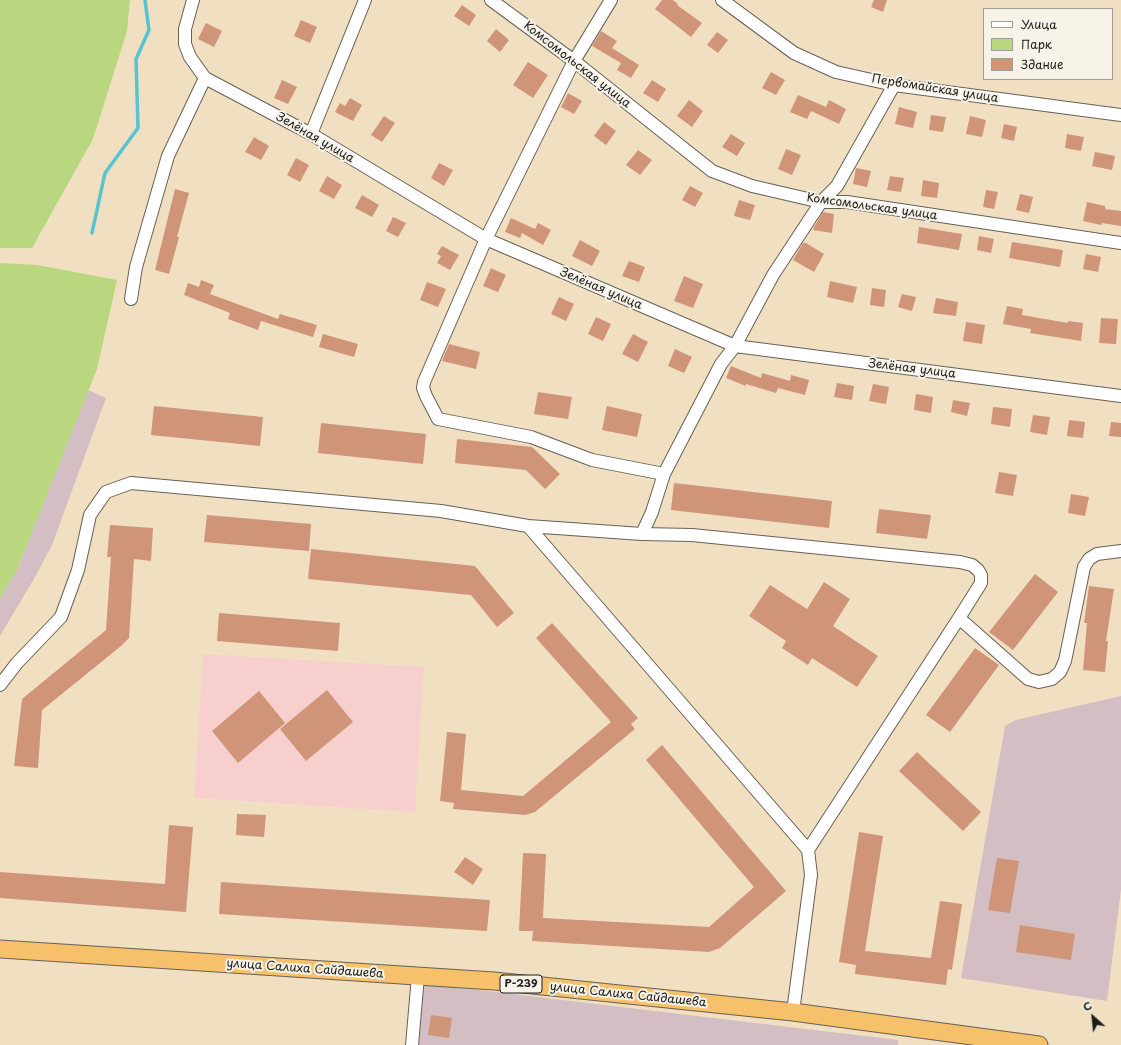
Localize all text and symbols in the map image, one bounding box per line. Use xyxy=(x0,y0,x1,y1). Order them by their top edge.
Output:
legend xyxy=(983,8,1113,80)
text: Улица xyxy=(1021,15,1057,33)
street label: Комсомольская улица xyxy=(521,19,633,111)
text: Парк xyxy=(1021,35,1052,53)
text: Здание xyxy=(1021,55,1063,73)
street label: Первомайская улица xyxy=(871,72,999,106)
street label: Зелёная улица xyxy=(273,110,357,166)
street label: Комсомольская улица xyxy=(806,191,938,223)
street label: Зелёная улица xyxy=(558,265,644,313)
street label: Зелёная улица xyxy=(868,357,956,381)
street label: улица Салиха Сайдашева xyxy=(226,956,384,982)
road number: Р-239 xyxy=(500,975,542,993)
street label: улица Салиха Сайдашева xyxy=(549,980,707,1010)
text: С xyxy=(1080,996,1095,1015)
north arrow xyxy=(1073,997,1113,1037)

